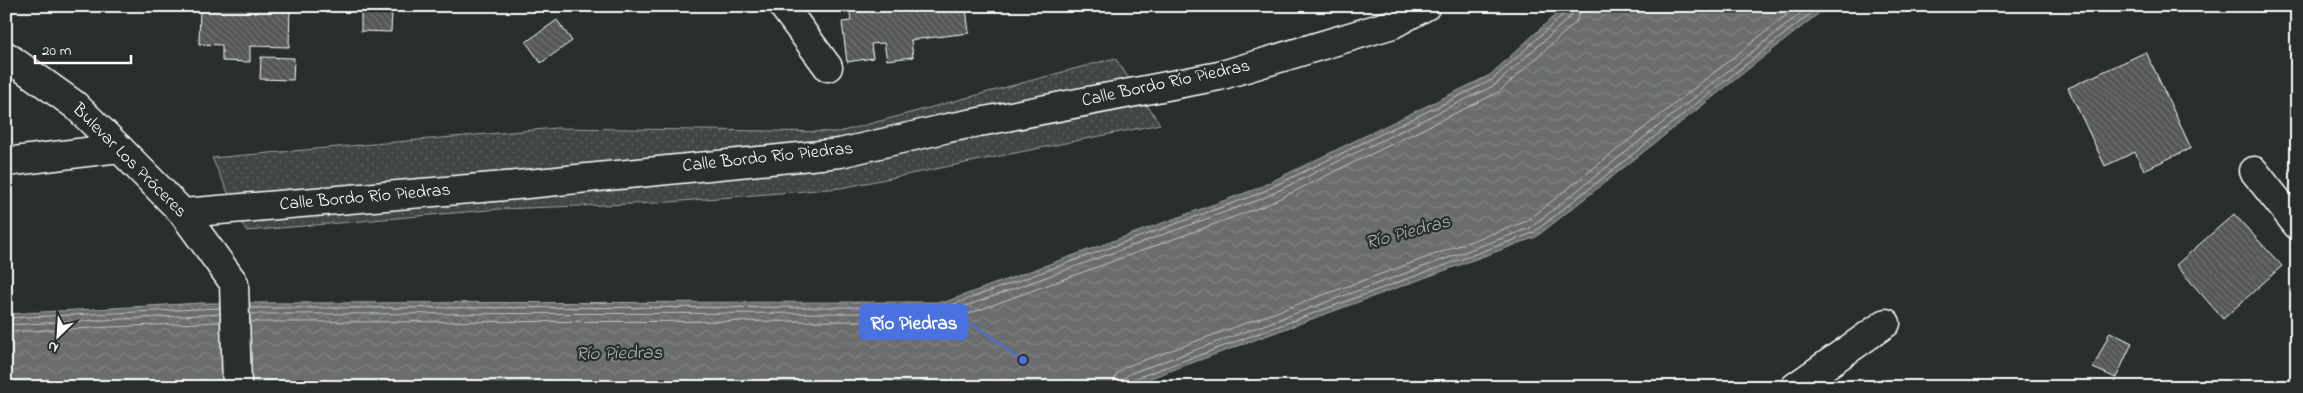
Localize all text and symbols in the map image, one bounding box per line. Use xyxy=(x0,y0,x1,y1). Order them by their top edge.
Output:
scale bar xyxy=(35,32,131,64)
text: 20 m xyxy=(42,40,72,62)
street label: Calle Bordo Río Piedras xyxy=(1079,53,1253,115)
street label: Bulevar Los Próceres xyxy=(65,97,192,224)
street label: Calle Bordo Río Piedras xyxy=(681,136,855,180)
street label: Calle Bordo Río Piedras xyxy=(278,178,452,218)
water label: Río Piedras xyxy=(1363,209,1454,257)
callout: Río Piedras xyxy=(860,305,967,339)
north arrow xyxy=(32,310,82,360)
text: Río Piedras xyxy=(871,311,958,338)
text: N xyxy=(44,335,62,358)
water label: Río Piedras xyxy=(575,340,663,368)

